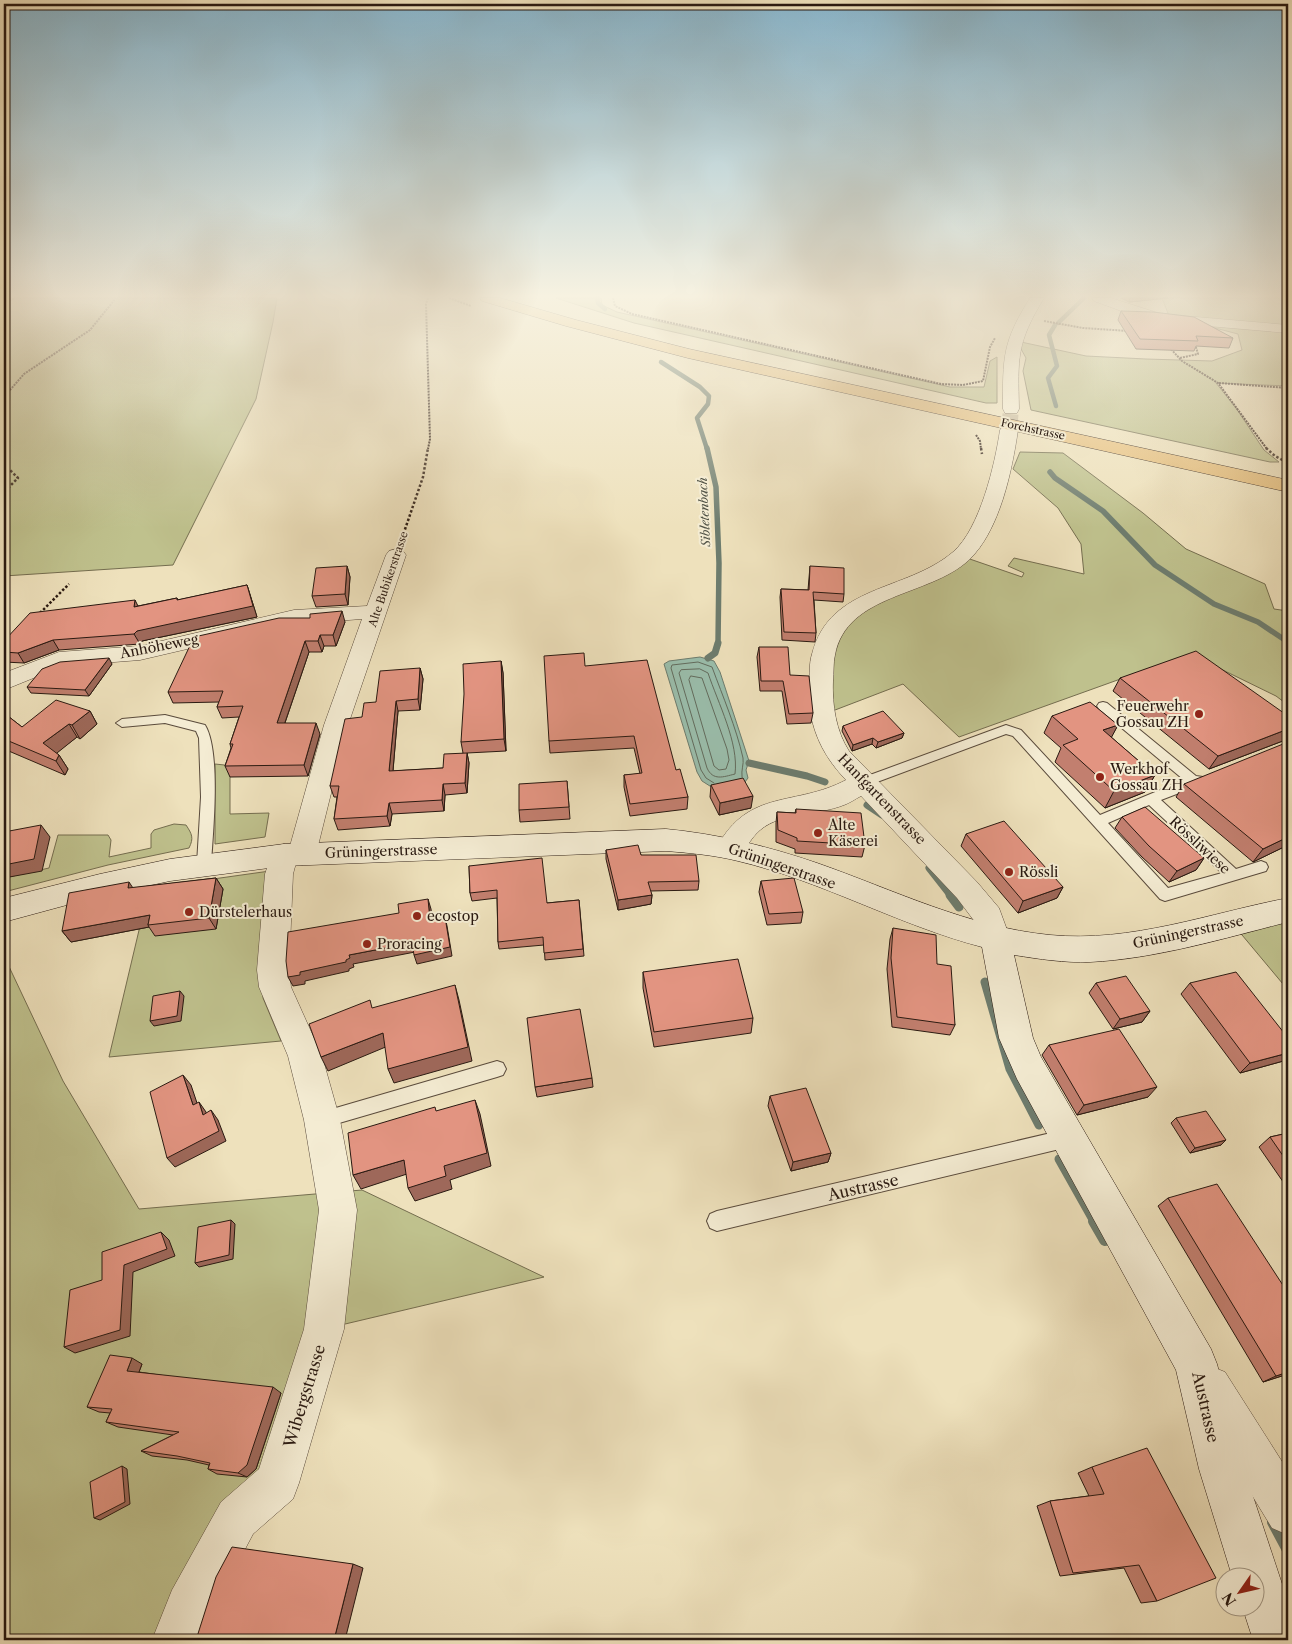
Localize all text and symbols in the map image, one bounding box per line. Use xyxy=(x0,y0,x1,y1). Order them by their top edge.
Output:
street label: Forchstrasse xyxy=(1000,415,1066,443)
water label: Sibletenbach xyxy=(695,477,713,548)
street label: Alte Bubikerstrasse xyxy=(365,529,411,630)
street label: Anhöheweg xyxy=(117,629,200,663)
place label: Feuerwehr Gossau ZH xyxy=(1116,697,1189,731)
marker: Feuerwehr Gossau ZH xyxy=(1193,708,1205,720)
street label: Hanfgartenstrasse xyxy=(834,750,930,848)
place label: Werkhof Gossau ZH xyxy=(1109,760,1183,794)
marker: Werkhof Gossau ZH xyxy=(1094,771,1106,783)
street label: Rössliwiese xyxy=(1166,812,1234,878)
place label: Alte Käserei xyxy=(827,816,878,850)
marker: Alte Käserei xyxy=(812,827,824,839)
street label: Grüningerstrasse xyxy=(726,839,838,893)
street label: Grüningerstrasse xyxy=(324,840,438,862)
place label: Rössli xyxy=(1019,863,1058,881)
marker: Rössli xyxy=(1003,866,1015,878)
place label: Dürstelerhaus xyxy=(199,903,292,921)
marker: Dürstelerhaus xyxy=(183,906,195,918)
place label: ecostop xyxy=(427,907,479,925)
marker: ecostop xyxy=(411,910,423,922)
street label: Grüningerstrasse xyxy=(1131,911,1245,953)
place label: Proracing xyxy=(377,935,442,953)
marker: Proracing xyxy=(361,938,373,950)
street label: Austrasse xyxy=(825,1169,900,1205)
street label: Wibergstrasse xyxy=(279,1342,329,1451)
street label: Austrasse xyxy=(1188,1369,1224,1444)
north arrow xyxy=(1214,1566,1264,1616)
text: N xyxy=(1218,1589,1240,1609)

